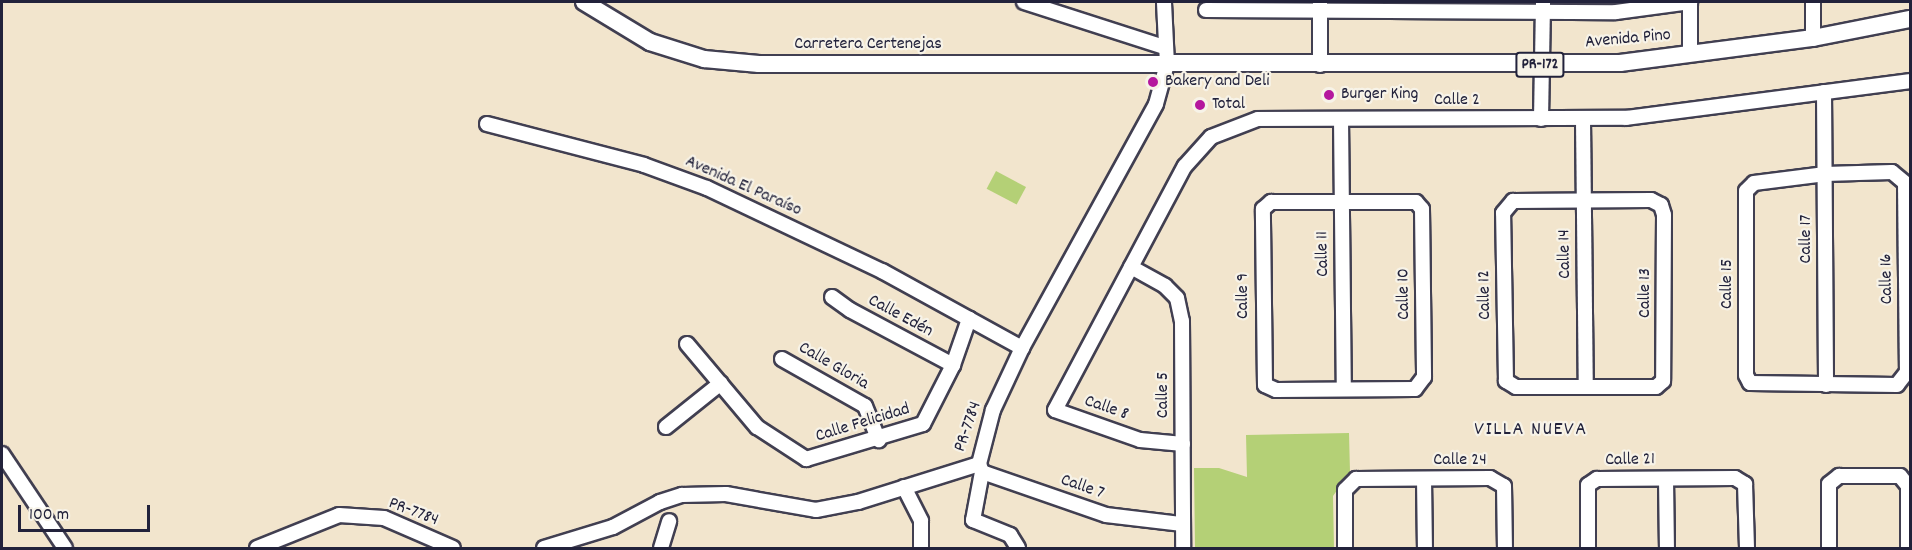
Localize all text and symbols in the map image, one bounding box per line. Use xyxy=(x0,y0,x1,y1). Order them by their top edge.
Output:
street label: Avenida Pino xyxy=(1584,26,1672,54)
street label: Carretera Certenejas xyxy=(794,34,942,56)
road number: PR-172 xyxy=(1514,52,1566,78)
place label: Bakery and Deli xyxy=(1165,71,1269,93)
marker: Bakery and Deli xyxy=(1146,75,1160,89)
place label: Burger King xyxy=(1341,84,1418,106)
marker: Burger King xyxy=(1322,88,1336,102)
street label: Calle 2 xyxy=(1434,90,1480,112)
place label: Total xyxy=(1212,94,1245,116)
marker: Total xyxy=(1193,98,1207,112)
street label: Avenida El Paraíso xyxy=(681,152,805,222)
street label: Calle 17 xyxy=(1796,215,1818,263)
street label: Calle 14 xyxy=(1555,229,1577,279)
street label: Calle 11 xyxy=(1313,231,1335,277)
street label: Calle 16 xyxy=(1877,253,1899,305)
street label: Calle 15 xyxy=(1717,259,1739,309)
street label: Calle 10 xyxy=(1394,268,1416,320)
street label: Calle 13 xyxy=(1635,268,1657,318)
street label: Calle 12 xyxy=(1475,270,1497,320)
street label: Calle 9 xyxy=(1233,273,1255,319)
street label: Calle Edén xyxy=(864,291,936,343)
street label: Calle Gloria xyxy=(794,338,872,396)
street label: Calle 5 xyxy=(1153,372,1175,418)
street label: Calle 8 xyxy=(1081,391,1131,427)
street label: Calle Felicidad xyxy=(813,399,913,449)
street label: PR-7784 xyxy=(950,399,988,455)
district label: VILLA NUEVA xyxy=(1474,418,1588,442)
street label: Calle 24 xyxy=(1433,450,1487,472)
street label: Calle 21 xyxy=(1605,450,1655,472)
street label: Calle 7 xyxy=(1057,470,1107,506)
scale bar xyxy=(21,493,153,531)
street label: PR-7784 xyxy=(385,494,441,532)
text: 100 m xyxy=(29,503,69,528)

